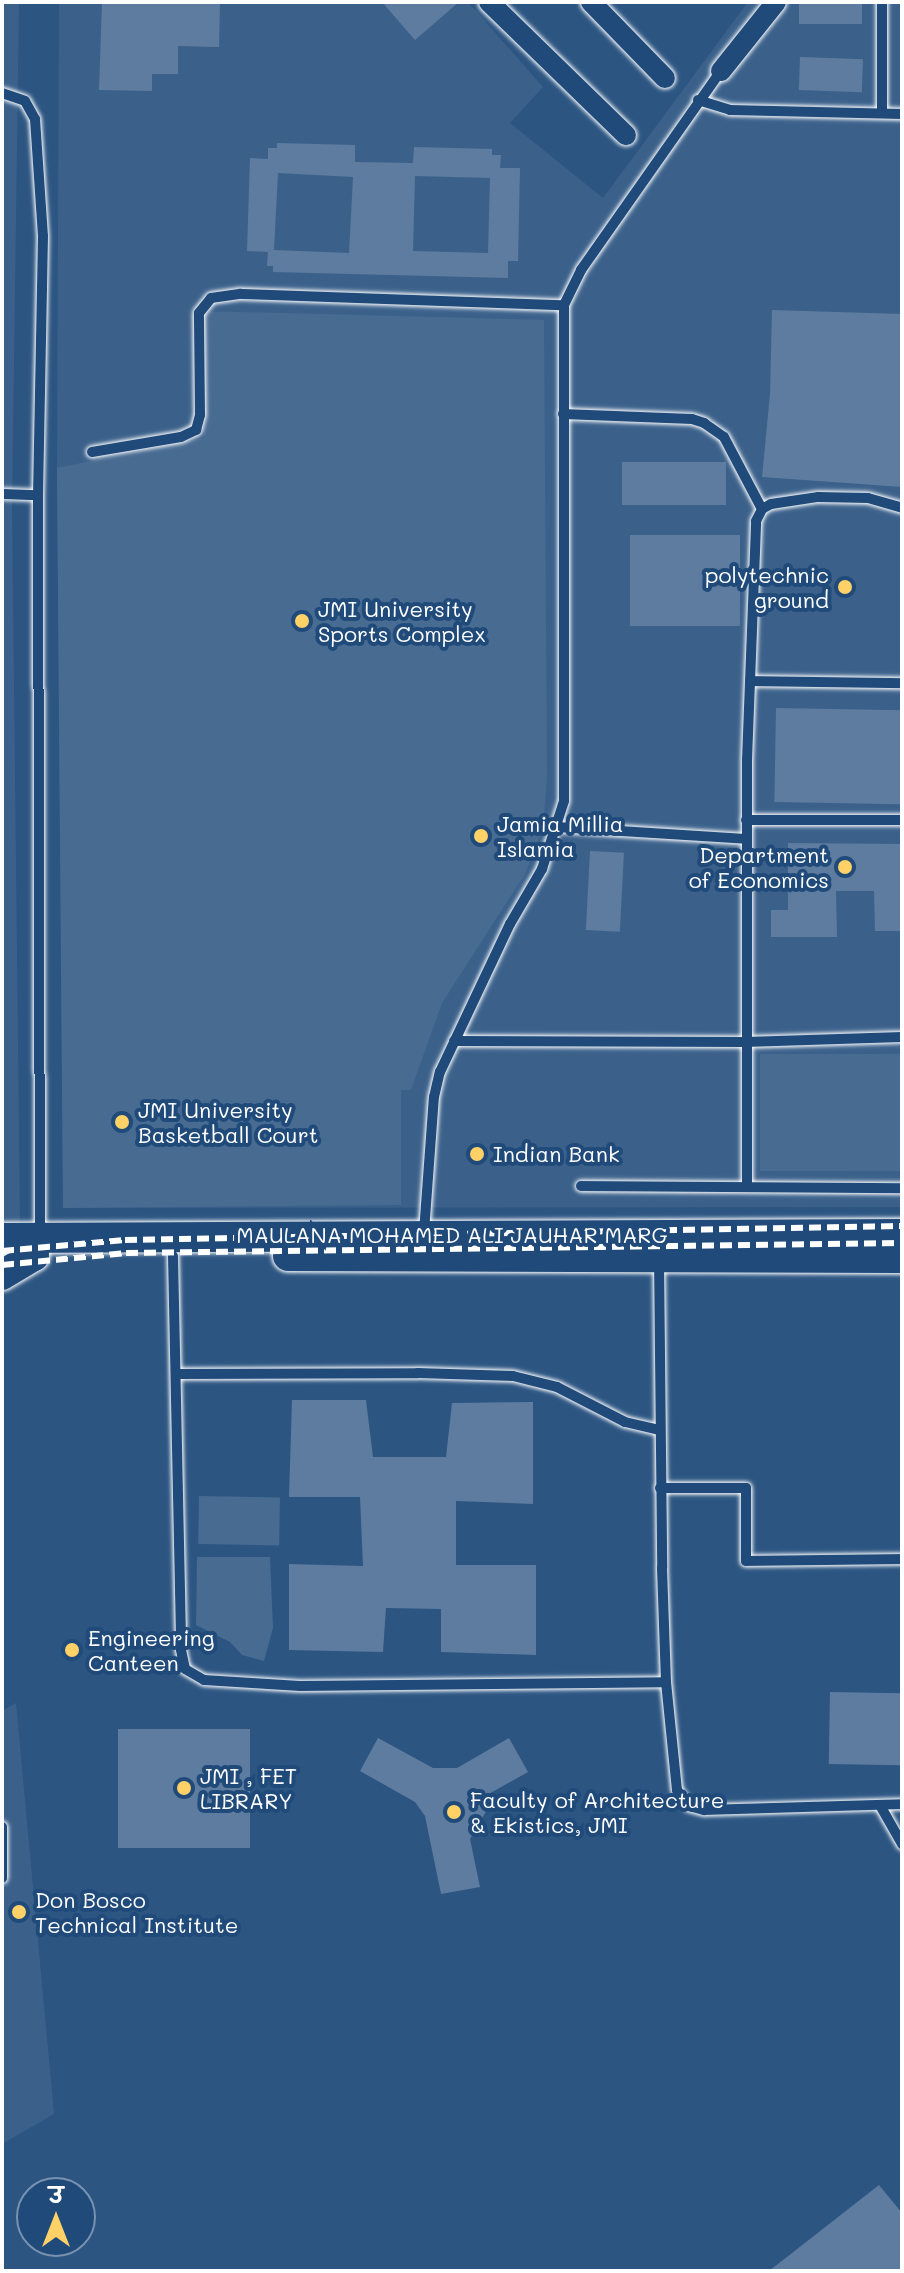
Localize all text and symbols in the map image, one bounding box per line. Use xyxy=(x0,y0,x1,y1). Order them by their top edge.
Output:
place label: polytechnic ground xyxy=(705,561,829,612)
marker: polytechnic ground xyxy=(836,578,854,596)
place label: JMI University Sports Complex xyxy=(318,595,486,646)
marker: JMI University Sports Complex xyxy=(293,612,311,630)
place label: Jamia Millia Islamia xyxy=(497,810,624,862)
marker: Jamia Millia Islamia xyxy=(472,827,490,845)
place label: Department of Economics xyxy=(689,841,829,892)
marker: Department of Economics xyxy=(836,858,854,876)
place label: JMI University Basketball Court xyxy=(138,1096,318,1148)
marker: JMI University Basketball Court xyxy=(113,1113,131,1131)
place label: Indian Bank xyxy=(493,1141,620,1167)
marker: Indian Bank xyxy=(468,1145,486,1163)
street label: MAULANA MOHAMED ALI JAUHAR MARG xyxy=(236,1222,668,1248)
place label: Engineering Canteen xyxy=(88,1624,214,1676)
marker: Engineering Canteen xyxy=(63,1641,81,1659)
place label: JMI , FET LIBRARY xyxy=(200,1762,297,1814)
marker: JMI , FET LIBRARY xyxy=(175,1779,193,1797)
place label: Faculty of Architecture & Ekistics, JMI xyxy=(470,1786,724,1838)
marker: Faculty of Architecture & Ekistics, JMI xyxy=(445,1803,463,1821)
place label: Don Bosco Technical Institute xyxy=(35,1886,238,1938)
marker: Don Bosco Technical Institute xyxy=(10,1903,28,1921)
north arrow xyxy=(16,2177,96,2257)
text: उ xyxy=(49,2180,63,2209)

